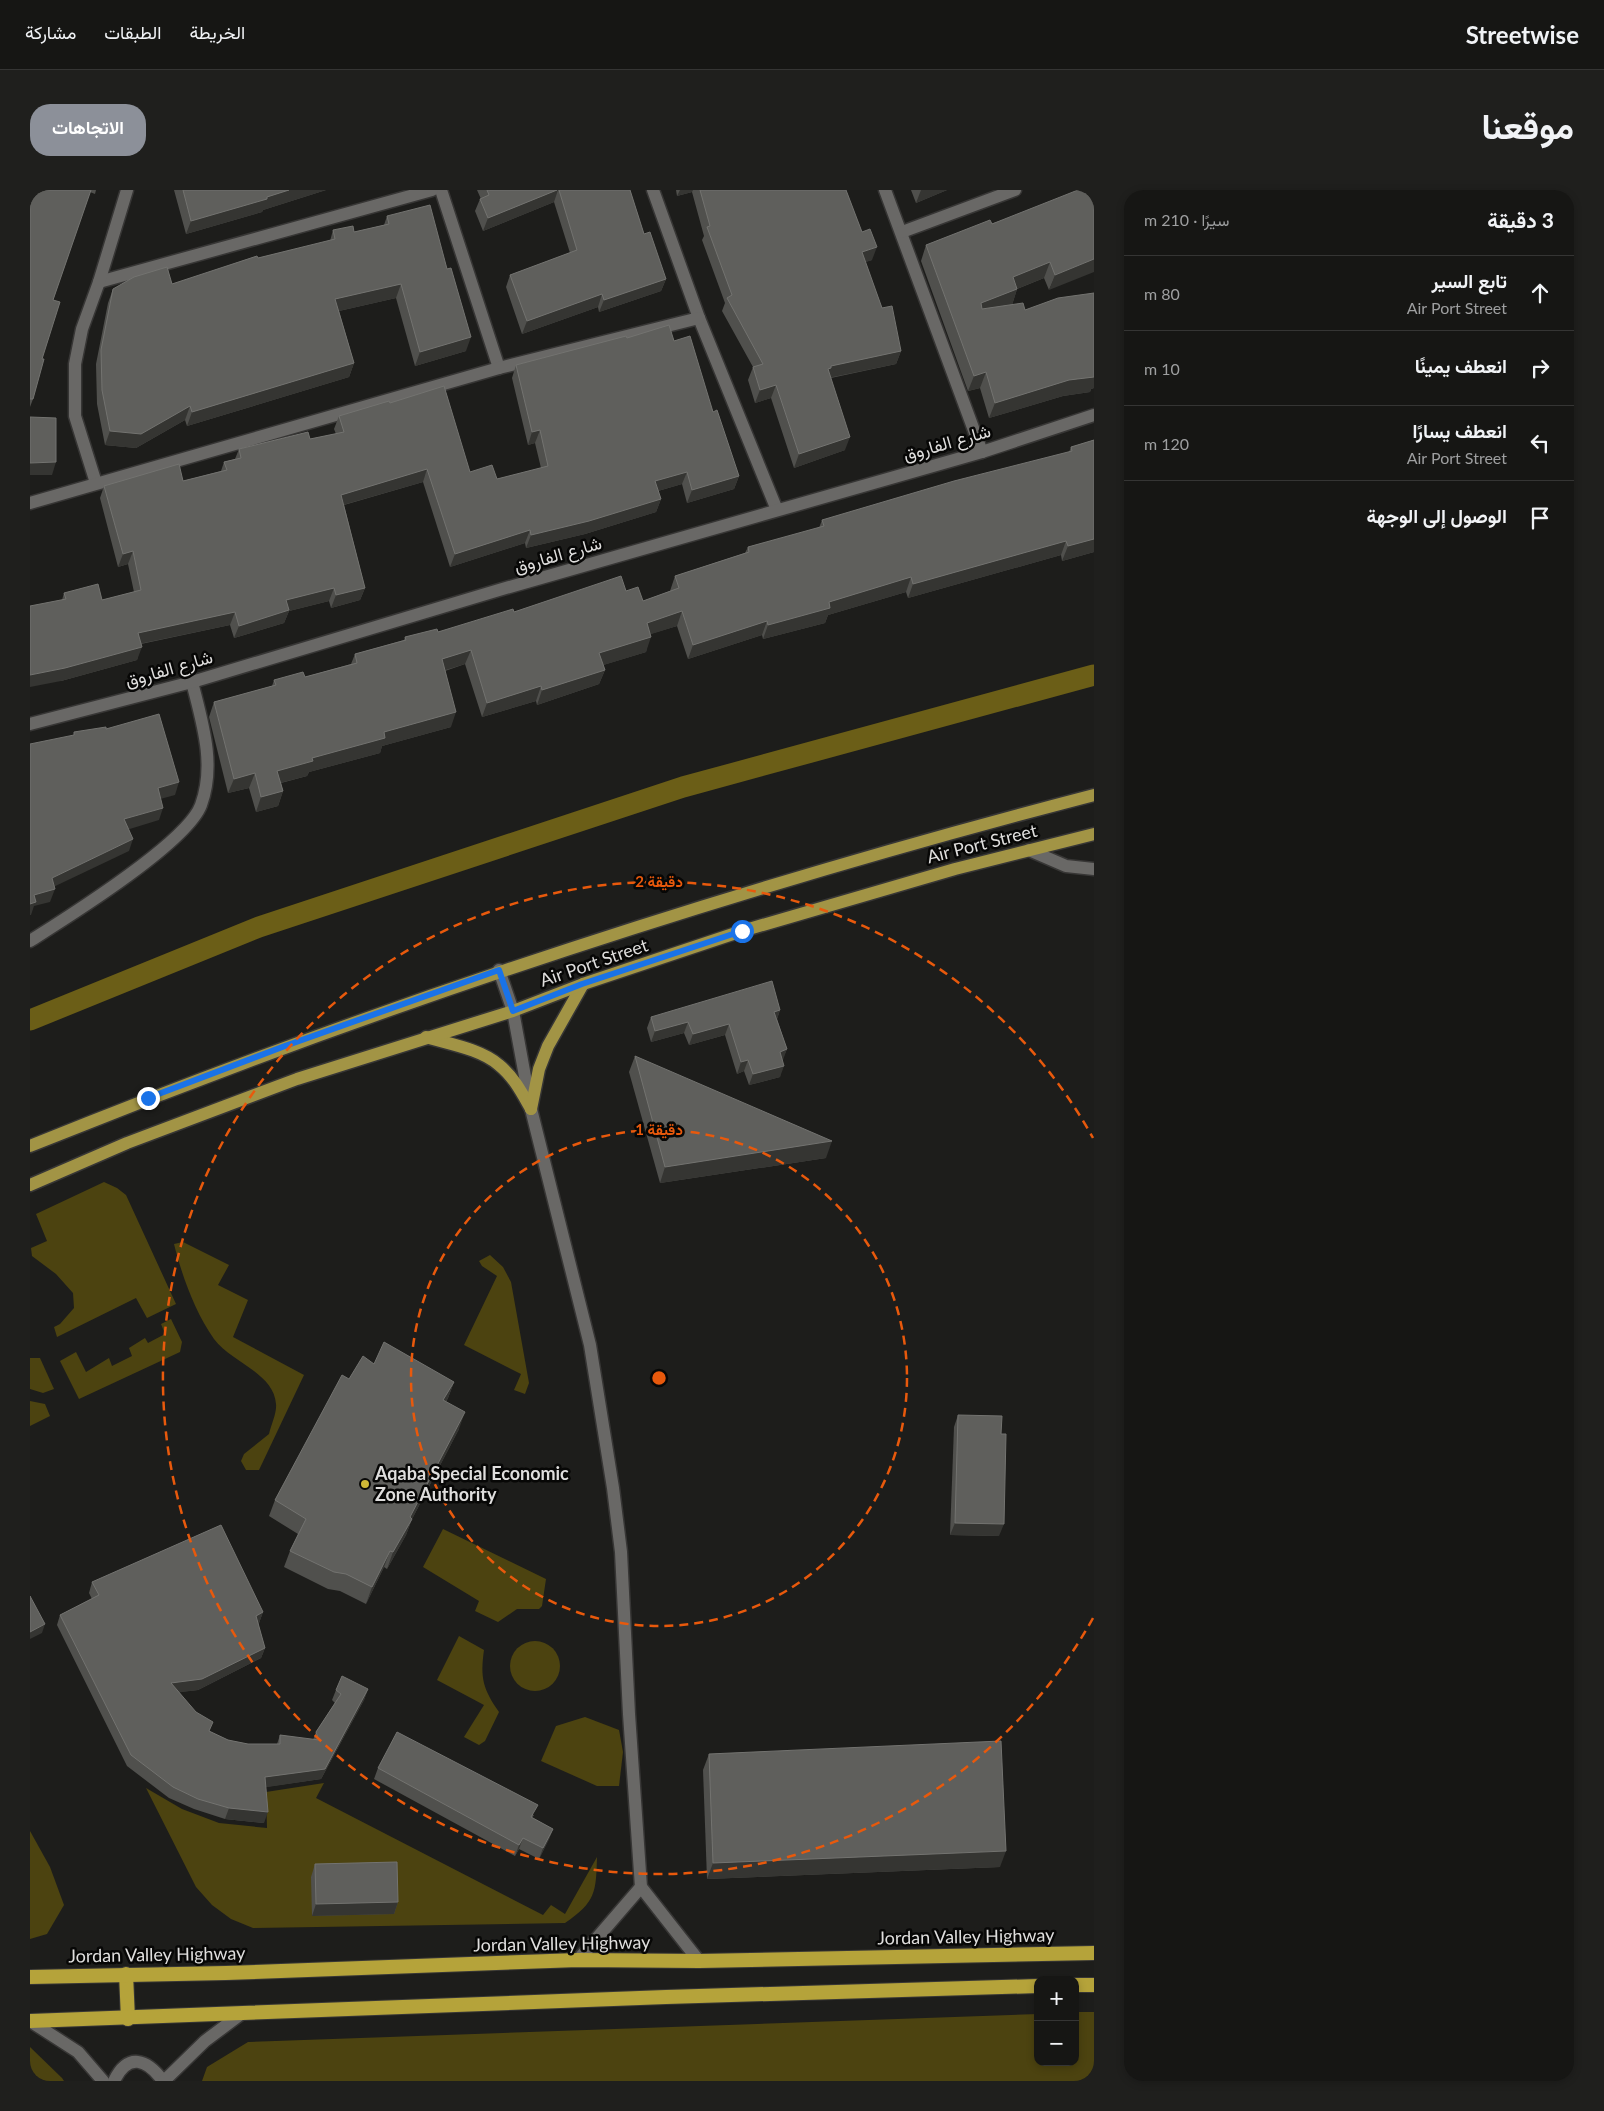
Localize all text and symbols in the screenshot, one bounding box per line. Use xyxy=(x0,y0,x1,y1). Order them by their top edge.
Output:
text: Streetwise xyxy=(1466,20,1579,49)
text: مشاركة xyxy=(25,21,76,43)
text: الطبقات xyxy=(104,21,161,43)
text: الخريطة xyxy=(189,21,245,43)
button: الاتجاهات xyxy=(30,104,146,156)
text: موقعنا xyxy=(1481,104,1574,146)
text: 3 دقيقة xyxy=(1487,207,1554,232)
text: سيرًا · 210 m xyxy=(1144,210,1229,229)
text: تابع السير xyxy=(1432,269,1507,292)
icon: ahead xyxy=(1526,279,1554,307)
text: 80 m xyxy=(1144,284,1180,303)
text: Air Port Street xyxy=(1407,298,1507,317)
text: انعطف يمينًا xyxy=(1415,354,1507,377)
icon: right xyxy=(1526,354,1554,382)
text: 10 m xyxy=(1144,359,1180,378)
street label: شارع الفاروق xyxy=(900,419,994,467)
text: انعطف يسارًا xyxy=(1412,419,1507,442)
icon: left xyxy=(1526,429,1554,457)
text: 120 m xyxy=(1144,434,1189,453)
text: Air Port Street xyxy=(1407,448,1507,467)
text: الوصول إلى الوجهة xyxy=(1366,504,1507,527)
icon: arrive xyxy=(1526,504,1554,532)
street label: شارع الفاروق xyxy=(511,531,605,579)
street label: شارع الفاروق xyxy=(122,645,216,693)
street label: Air Port Street xyxy=(924,819,1040,867)
text: 2 دقيقة xyxy=(635,872,683,891)
route start xyxy=(731,920,754,943)
street label: Air Port Street xyxy=(537,933,651,991)
route end xyxy=(137,1087,160,1110)
text: 1 دقيقة xyxy=(635,1120,683,1139)
centre of rings xyxy=(650,1369,668,1387)
place label: Aqaba Special Economic Zone Authority xyxy=(374,1462,569,1505)
marker: Aqaba Special Economic Zone Authority xyxy=(359,1478,371,1490)
street label: Jordan Valley Highway xyxy=(877,1923,1055,1949)
street label: Jordan Valley Highway xyxy=(473,1930,651,1956)
street label: Jordan Valley Highway xyxy=(68,1941,246,1967)
map controls xyxy=(1034,1976,1079,2066)
button: + xyxy=(1034,1976,1079,2021)
button: − xyxy=(1034,2021,1079,2066)

